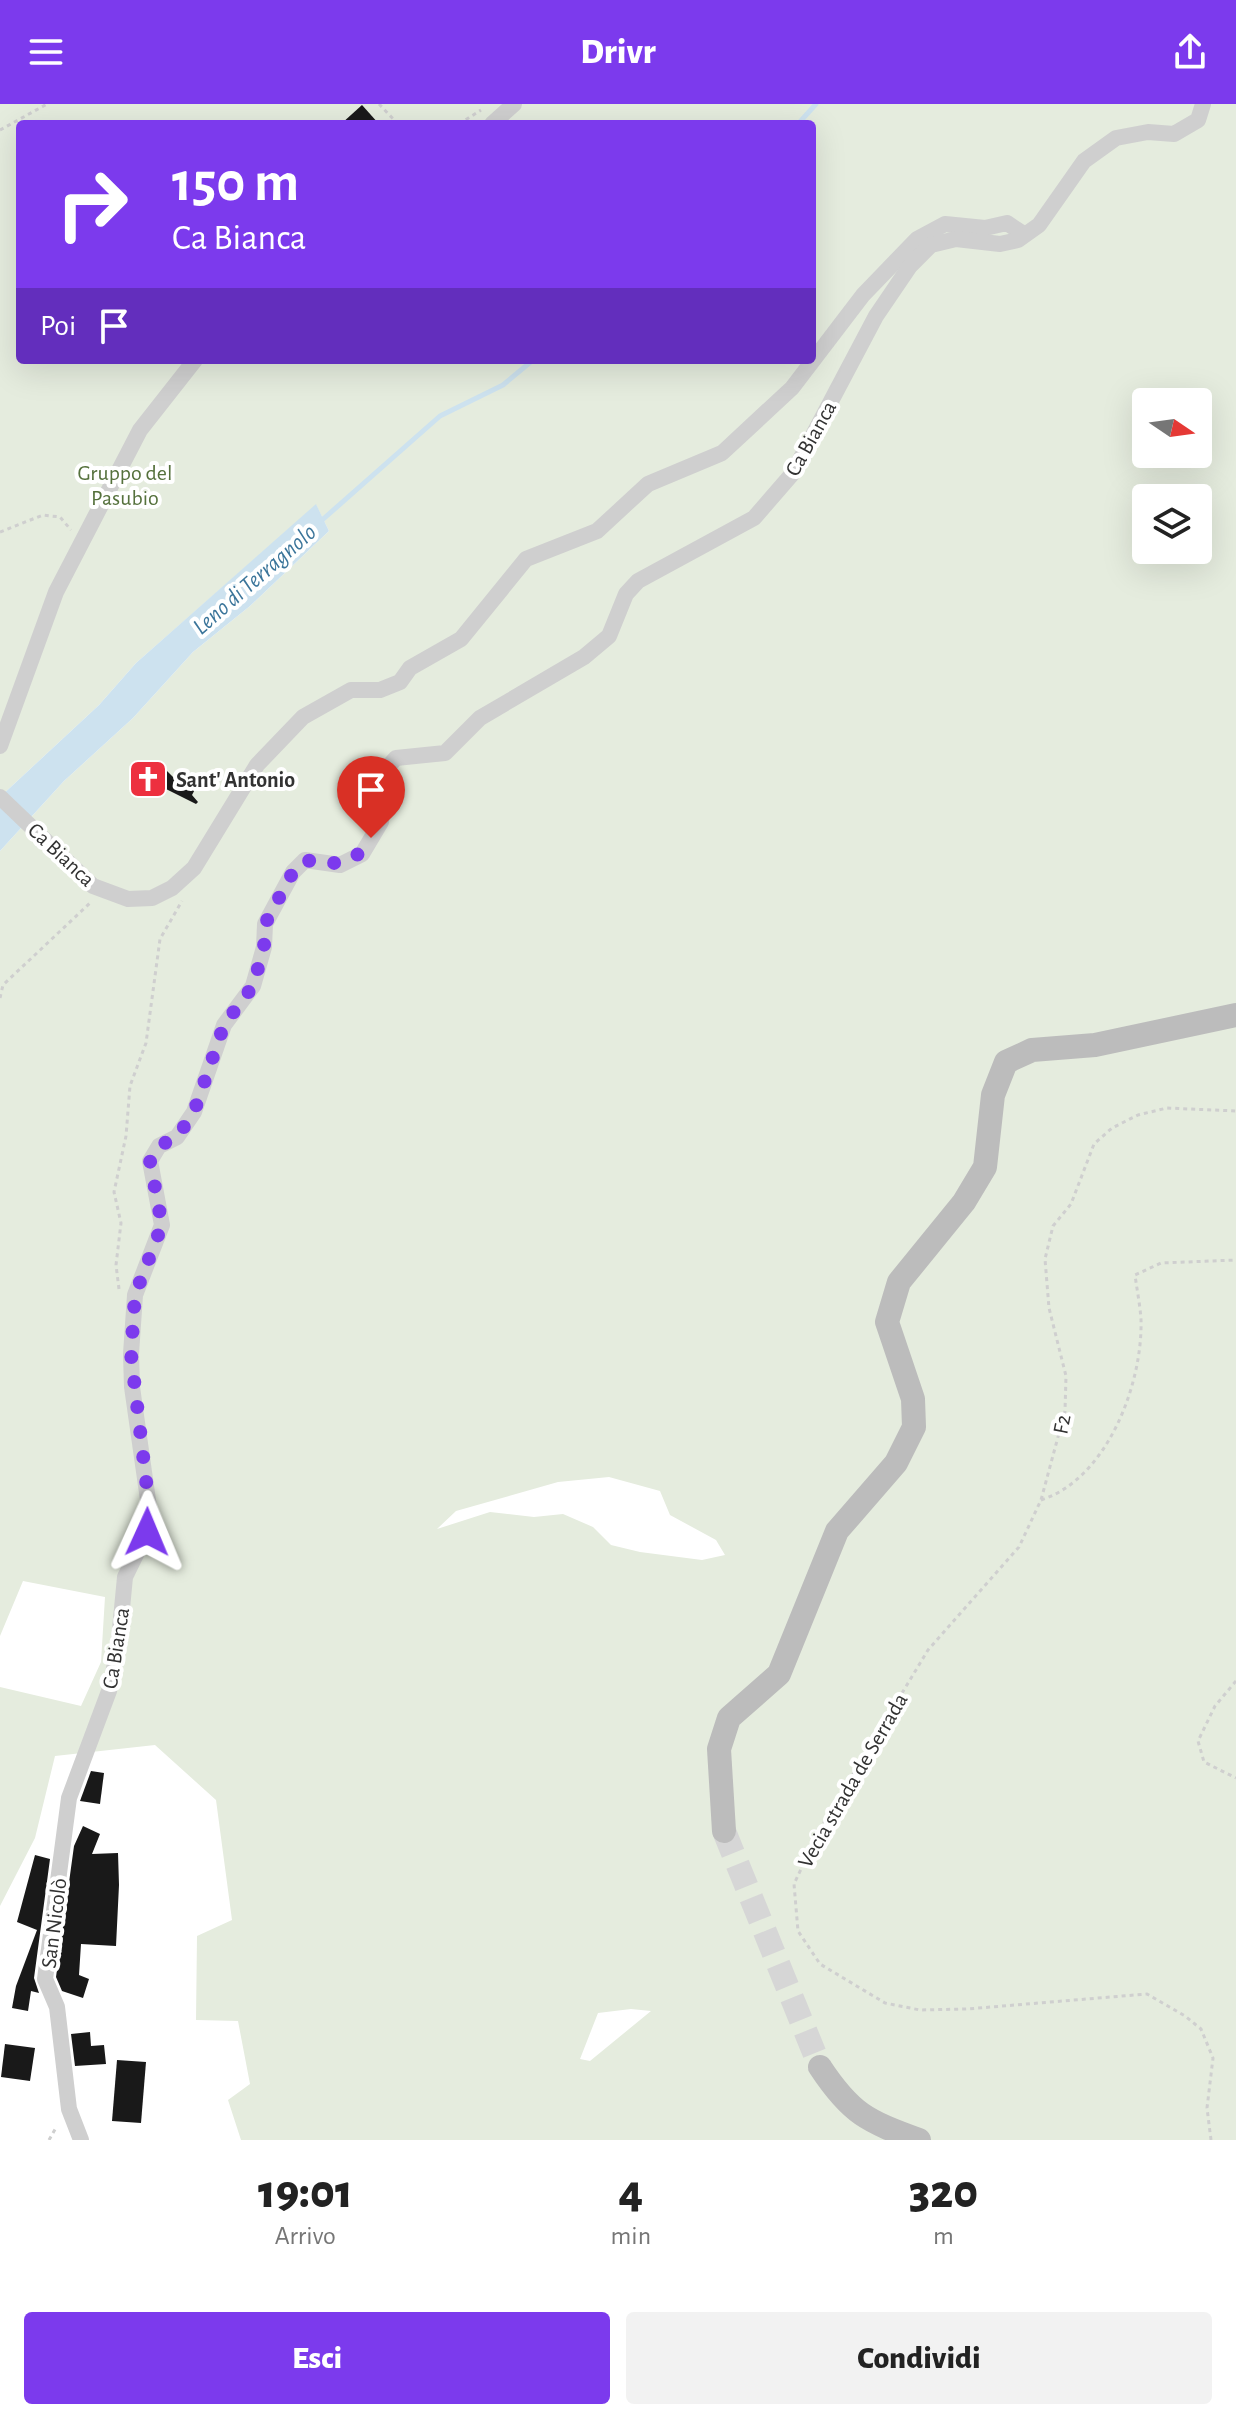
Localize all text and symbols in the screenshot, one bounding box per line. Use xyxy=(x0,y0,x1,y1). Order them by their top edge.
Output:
icon: menu xyxy=(24,30,68,74)
icon: share xyxy=(1168,30,1212,74)
text: Drivr xyxy=(580,34,656,70)
icon: right xyxy=(40,152,144,256)
text: 150 m xyxy=(172,155,299,211)
text: Ca Bianca xyxy=(172,220,306,256)
icon: arrive xyxy=(92,304,136,348)
text: Poi xyxy=(40,311,76,341)
north arrow xyxy=(1132,388,1212,468)
map controls xyxy=(1132,388,1212,564)
street label: Ca Bianca xyxy=(781,397,840,480)
park label: Gruppo del Pasubio xyxy=(78,462,172,509)
button: layers xyxy=(1132,484,1212,564)
water label: Leno di Terragnolo xyxy=(188,520,321,640)
pin xyxy=(337,756,405,838)
church icon: Sant' Antonio xyxy=(127,758,169,800)
icon: arrive xyxy=(349,768,393,812)
place label: Sant' Antonio xyxy=(176,769,295,791)
street label: Ca Bianca xyxy=(24,819,99,891)
street label: F2 xyxy=(1049,1412,1075,1436)
position arrow xyxy=(105,1490,189,1574)
street label: Ca Bianca xyxy=(99,1606,133,1690)
street label: Vecia strada de Serrada xyxy=(794,1689,912,1872)
street label: San Nicolò xyxy=(38,1877,70,1969)
text: 19:01 xyxy=(258,2169,353,2217)
text: 4 xyxy=(618,2169,643,2217)
text: 320 xyxy=(909,2169,978,2217)
text: Arrivo xyxy=(275,2223,336,2249)
text: min xyxy=(611,2223,651,2249)
text: m xyxy=(933,2223,954,2249)
button: Esci xyxy=(24,2312,610,2404)
button: Condividi xyxy=(626,2312,1212,2404)

